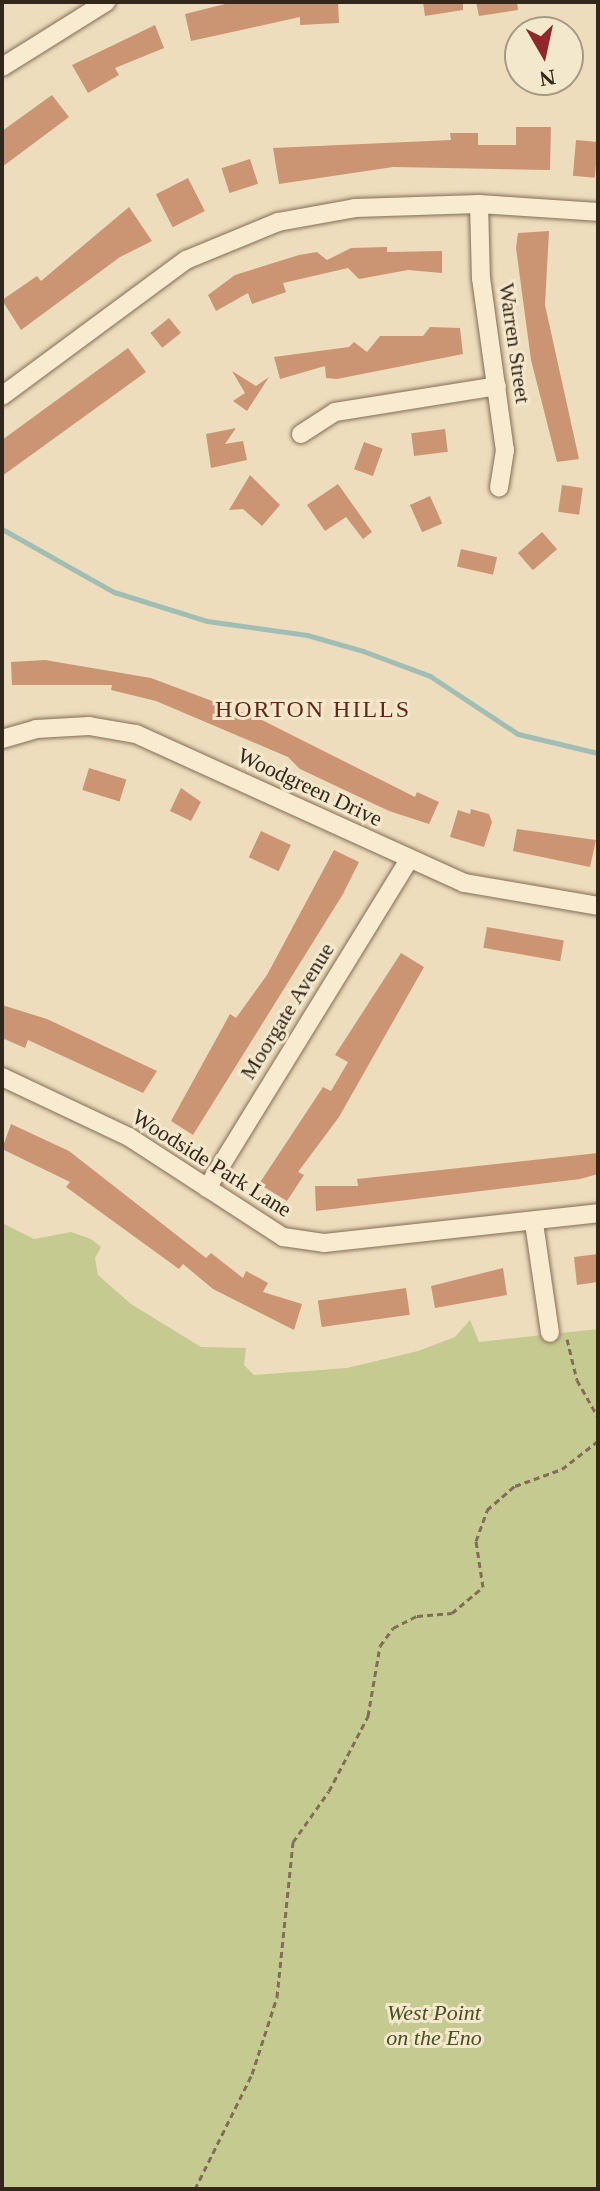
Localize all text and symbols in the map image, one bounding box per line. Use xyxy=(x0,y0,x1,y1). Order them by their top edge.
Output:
north arrow xyxy=(504,16,584,96)
text: N xyxy=(538,65,557,92)
street label: Warren Street xyxy=(494,281,536,405)
district label: HORTON HILLS xyxy=(215,696,411,724)
street label: Woodgreen Drive xyxy=(234,742,386,832)
street label: Moorgate Avenue xyxy=(234,937,340,1085)
street label: Woodside Park Lane xyxy=(128,1103,296,1223)
park label: West Point on the Eno xyxy=(386,1999,482,2050)

